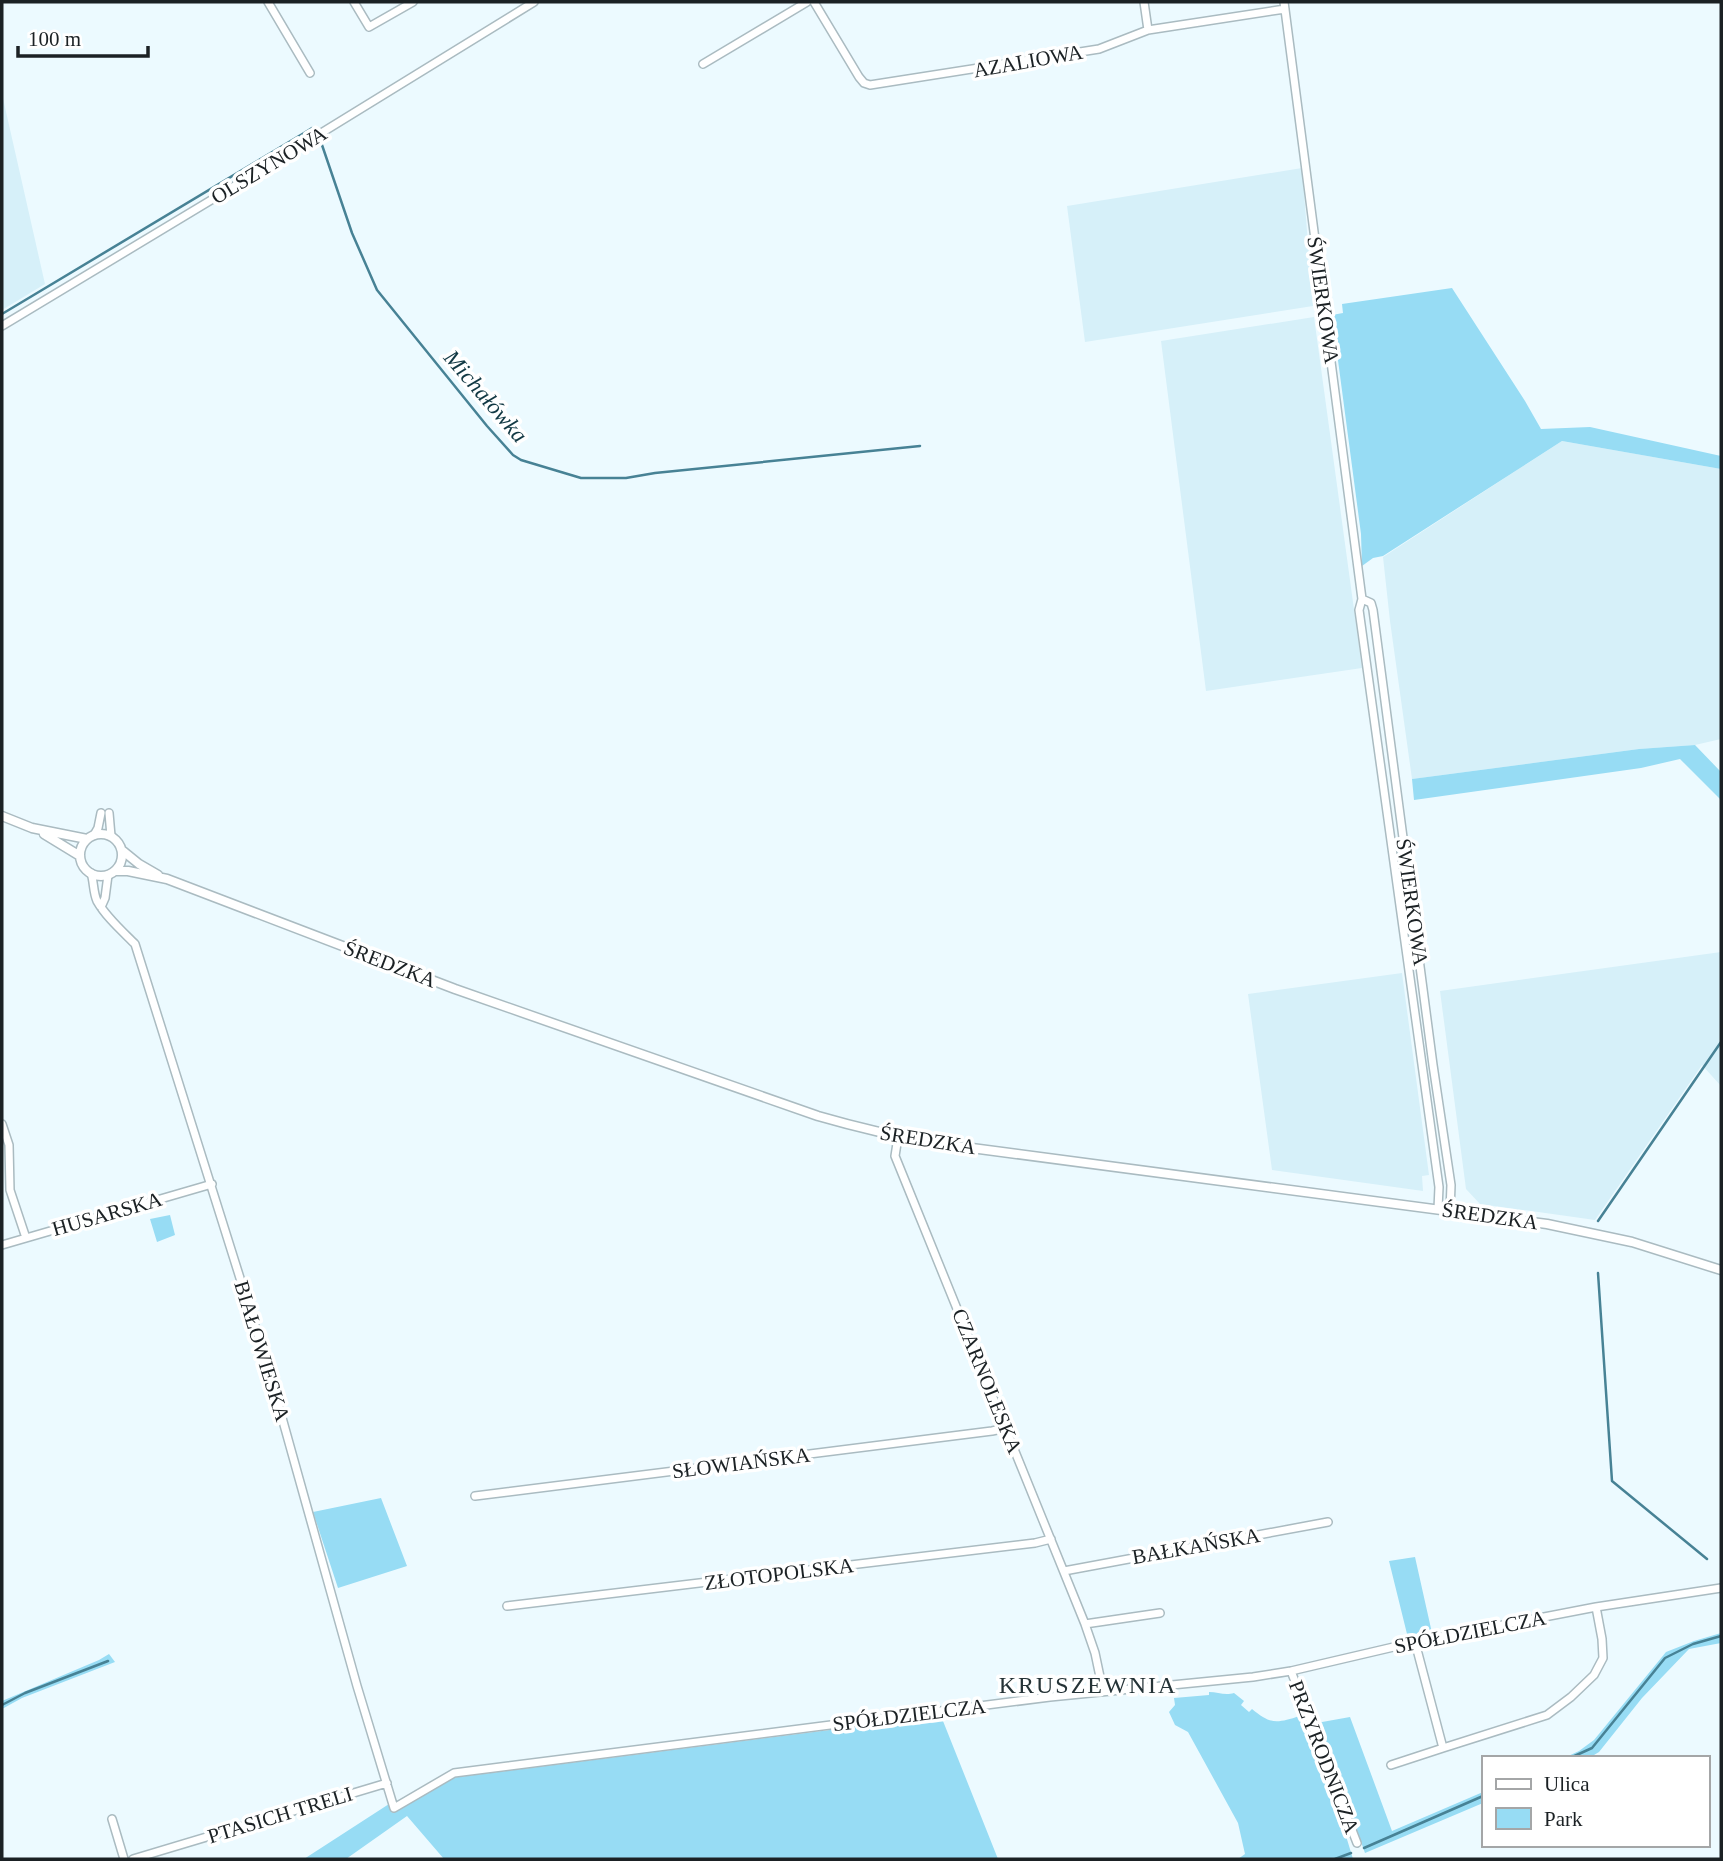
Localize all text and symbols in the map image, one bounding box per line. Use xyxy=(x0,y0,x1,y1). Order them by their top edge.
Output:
scale bar xyxy=(18,14,147,58)
text: 100 m xyxy=(28,27,81,51)
street label: AZALIOWA xyxy=(971,39,1085,82)
street label: OLSZYNOWA xyxy=(207,121,332,209)
street label: ŚWIERKOWA xyxy=(1302,235,1344,366)
water label: Michałówka xyxy=(438,344,532,447)
street label: ŚWIERKOWA xyxy=(1391,837,1433,968)
street label: ŚREDZKA xyxy=(340,935,440,993)
street label: ŚREDZKA xyxy=(878,1121,979,1160)
street label: HUSARSKA xyxy=(49,1187,166,1241)
street label: ŚREDZKA xyxy=(1440,1197,1540,1235)
street label: BIAŁOWIESKA xyxy=(229,1278,295,1425)
street label: CZARNOLESKA xyxy=(947,1305,1027,1458)
street label: SŁOWIAŃSKA xyxy=(671,1443,812,1483)
street label: BAŁKAŃSKA xyxy=(1130,1523,1263,1569)
street label: ZŁOTOPOLSKA xyxy=(703,1553,856,1595)
street label: SPÓŁDZIELCZA xyxy=(1392,1605,1549,1658)
district label: KRUSZEWNIA xyxy=(999,1672,1177,1698)
street label: PRZYRODNICZA xyxy=(1284,1677,1365,1838)
street label: SPÓŁDZIELCZA xyxy=(831,1694,988,1736)
legend xyxy=(1482,1756,1709,1847)
text: Ulica xyxy=(1544,1772,1590,1796)
street label: PTASICH TRELI xyxy=(205,1782,355,1848)
text: Park xyxy=(1544,1807,1583,1831)

